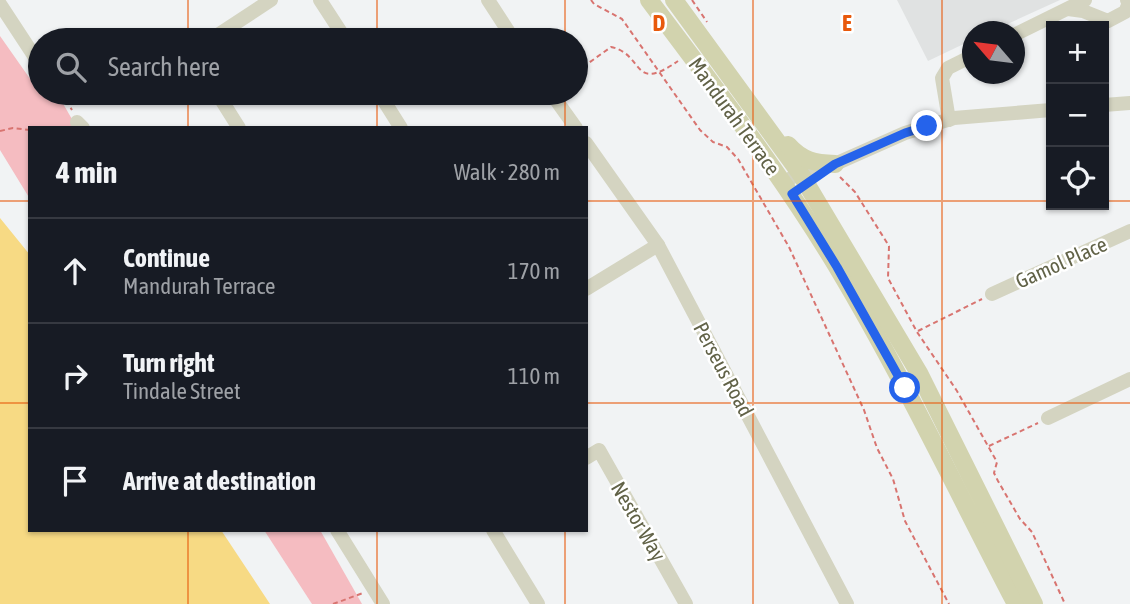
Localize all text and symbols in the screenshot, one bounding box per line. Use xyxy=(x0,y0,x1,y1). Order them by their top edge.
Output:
text: D xyxy=(653,10,666,36)
text: E xyxy=(842,10,852,36)
north arrow xyxy=(962,21,1025,84)
map controls xyxy=(1046,21,1109,210)
button: + xyxy=(1046,21,1109,84)
search box xyxy=(28,28,588,105)
icon: search xyxy=(52,48,90,86)
text: Search here xyxy=(108,52,220,82)
street label: Mandurah Terrace xyxy=(684,53,786,179)
button: − xyxy=(1046,84,1109,147)
route end xyxy=(911,110,942,141)
button: locate xyxy=(1046,147,1109,210)
text: 4 min xyxy=(56,155,117,189)
text: Walk · 280 m xyxy=(454,159,560,185)
street label: Gamol Place xyxy=(1012,231,1110,293)
text: Continue xyxy=(123,243,210,273)
icon: ahead xyxy=(56,252,94,290)
text: 170 m xyxy=(508,258,560,284)
text: Mandurah Terrace xyxy=(123,273,276,299)
street label: Perseus Road xyxy=(689,318,759,420)
text: Turn right xyxy=(123,348,214,378)
icon: right xyxy=(56,357,94,395)
text: 110 m xyxy=(508,363,560,389)
route start xyxy=(889,372,920,403)
text: Tindale Street xyxy=(123,378,241,404)
icon: arrive xyxy=(56,462,94,500)
text: Arrive at destination xyxy=(123,466,316,496)
street label: Nestor Way xyxy=(607,477,671,565)

